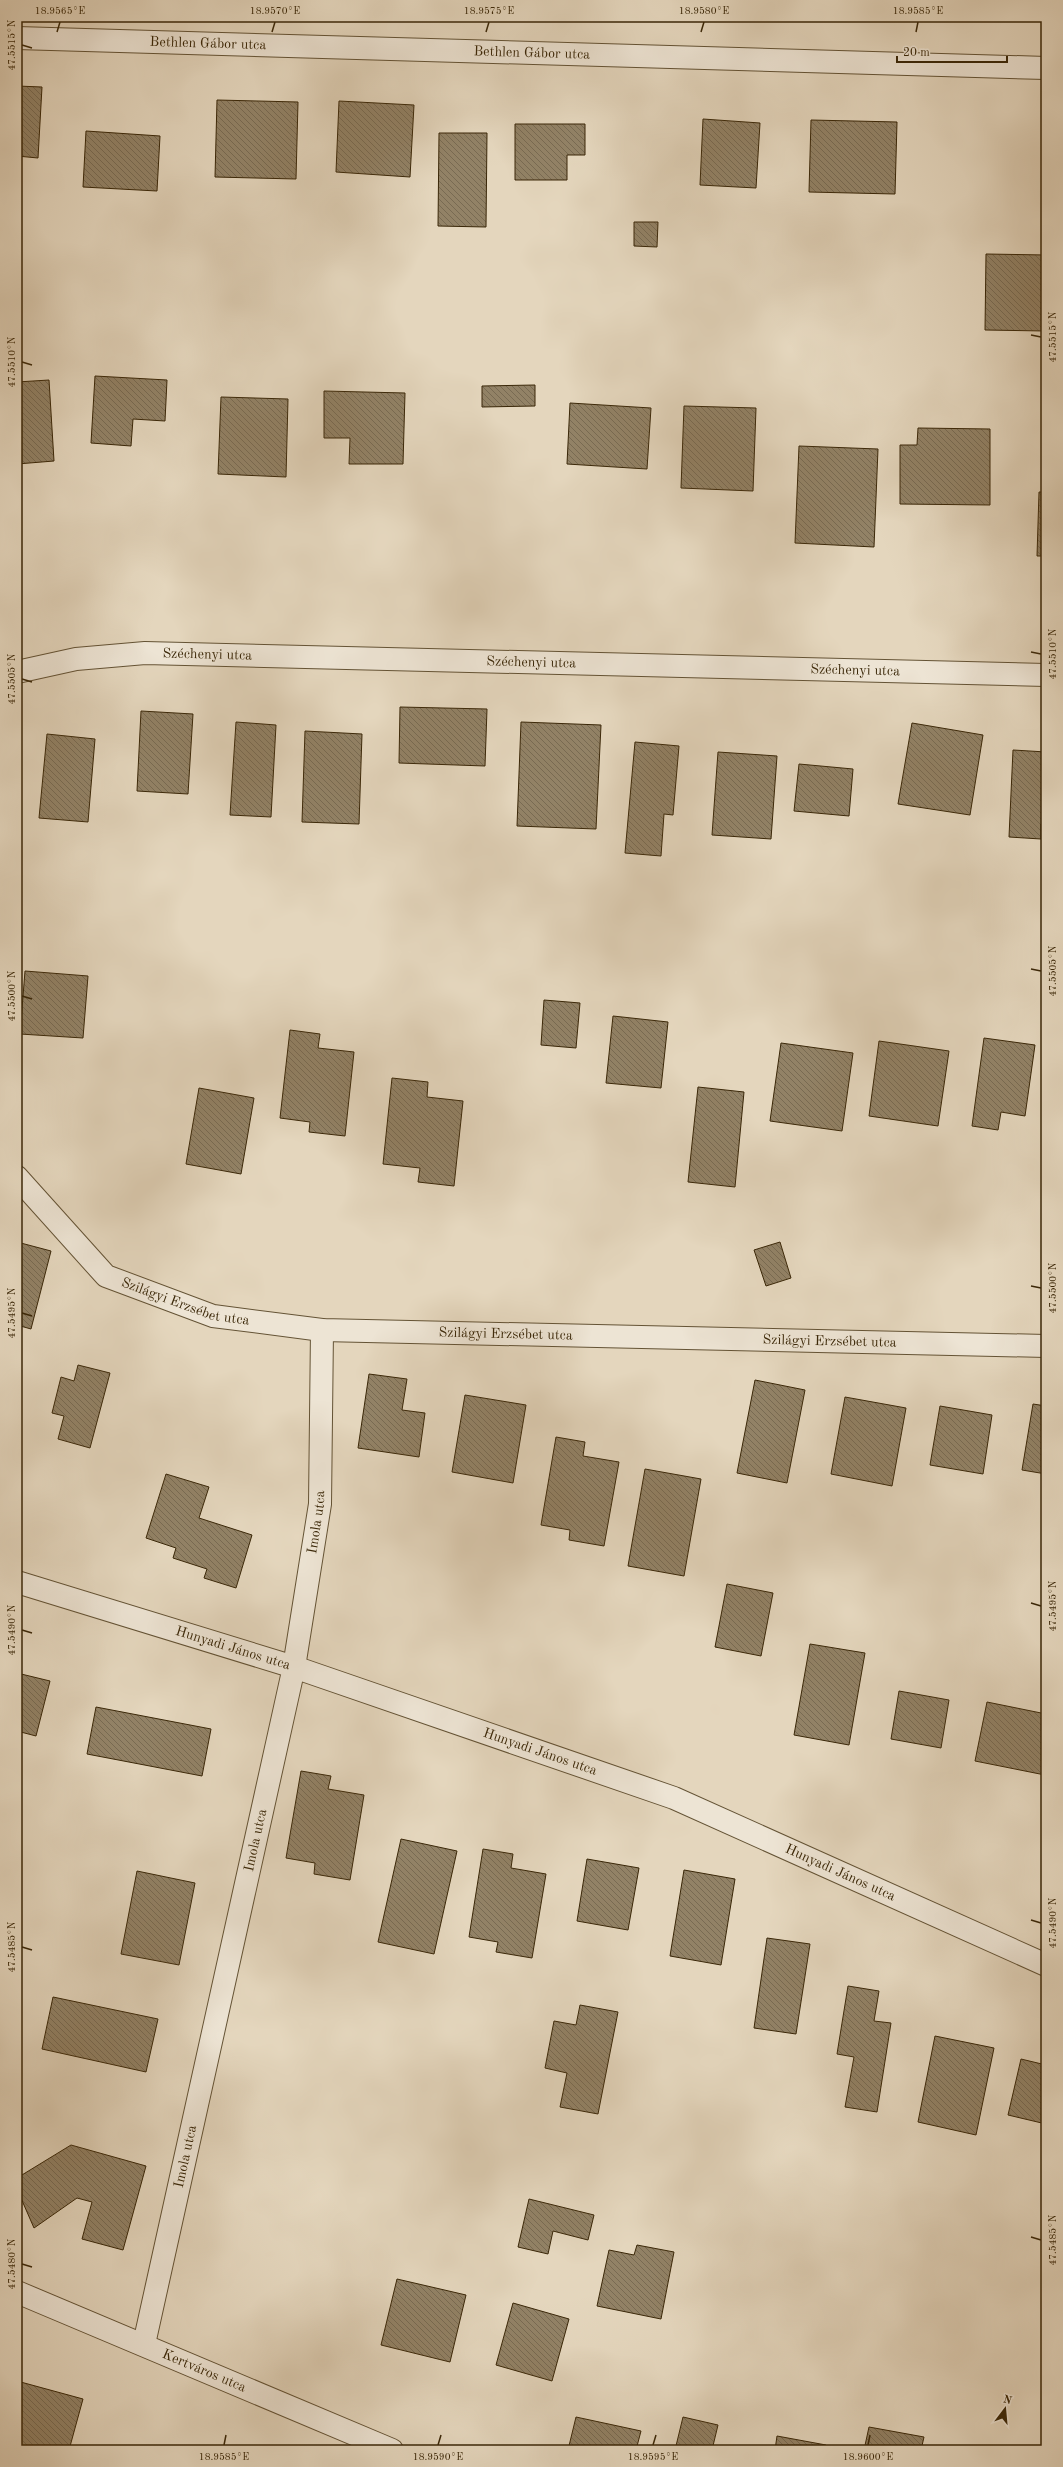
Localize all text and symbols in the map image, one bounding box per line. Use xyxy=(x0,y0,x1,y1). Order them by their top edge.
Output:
text: 18.9565°E xyxy=(35,6,85,16)
text: 18.9570°E xyxy=(250,6,300,16)
text: 18.9575°E xyxy=(464,6,514,16)
text: 18.9580°E xyxy=(679,6,729,16)
text: 18.9585°E xyxy=(893,6,943,16)
text: 47.5515°N xyxy=(7,19,17,71)
street label: Bethlen Gábor utca xyxy=(149,35,266,52)
scale bar xyxy=(897,38,1007,64)
street label: Bethlen Gábor utca xyxy=(473,44,590,62)
text: 20 m xyxy=(903,47,930,59)
text: 47.5515°N xyxy=(1048,311,1058,363)
text: 47.5510°N xyxy=(7,336,17,388)
text: 47.5510°N xyxy=(1048,628,1058,680)
street label: Széchenyi utca xyxy=(162,646,252,663)
text: 47.5505°N xyxy=(7,653,17,705)
street label: Széchenyi utca xyxy=(486,654,576,671)
street label: Széchenyi utca xyxy=(810,662,900,678)
text: 47.5505°N xyxy=(1048,945,1058,997)
text: 47.5500°N xyxy=(7,970,17,1022)
text: 47.5500°N xyxy=(1048,1262,1058,1314)
street label: Szilágyi Erzsébet utca xyxy=(119,1275,250,1328)
text: 47.5495°N xyxy=(7,1287,17,1339)
street label: Szilágyi Erzsébet utca xyxy=(439,1326,573,1343)
street label: Szilágyi Erzsébet utca xyxy=(762,1333,897,1350)
street label: Imola utca xyxy=(305,1490,327,1555)
text: 47.5495°N xyxy=(1048,1580,1058,1632)
text: 47.5490°N xyxy=(7,1604,17,1656)
street label: Hunyadi János utca xyxy=(174,1624,292,1673)
street label: Hunyadi János utca xyxy=(481,1726,599,1778)
street label: Imola utca xyxy=(242,1808,269,1873)
street label: Hunyadi János utca xyxy=(783,1842,898,1904)
text: 47.5490°N xyxy=(1048,1897,1058,1949)
text: 47.5485°N xyxy=(7,1921,17,1973)
street label: Imola utca xyxy=(172,2124,199,2189)
text: 47.5485°N xyxy=(1048,2214,1058,2266)
text: 47.5480°N xyxy=(7,2238,17,2290)
street label: Kertváros utca xyxy=(160,2347,248,2395)
north arrow xyxy=(985,2389,1025,2429)
text: N xyxy=(1002,2394,1013,2407)
text: 18.9585°E xyxy=(199,2452,249,2462)
text: 18.9590°E xyxy=(413,2452,463,2462)
text: 18.9595°E xyxy=(628,2452,678,2462)
text: 18.9600°E xyxy=(843,2452,893,2462)

